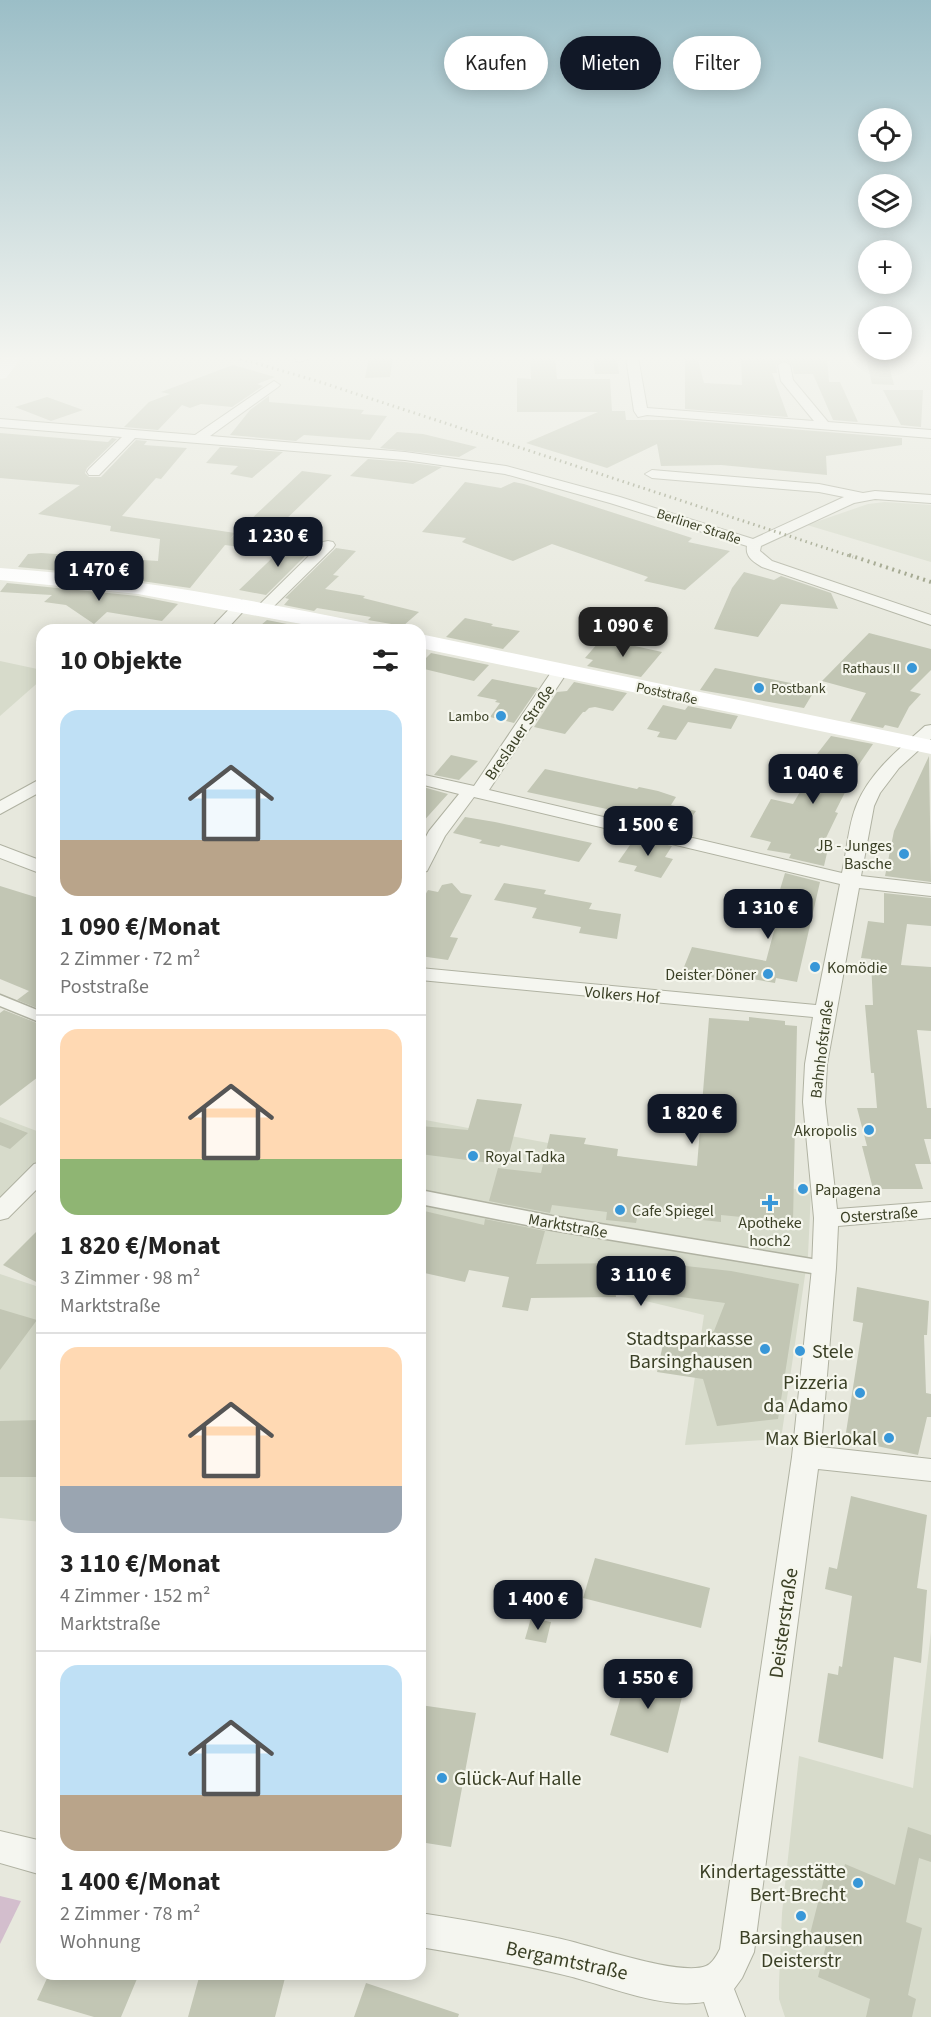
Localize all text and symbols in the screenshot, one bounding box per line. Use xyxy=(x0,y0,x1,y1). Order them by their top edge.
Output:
chip: Kaufen xyxy=(444,36,548,90)
chip: Mieten xyxy=(560,36,661,90)
chip: Filter xyxy=(673,36,761,90)
map controls xyxy=(858,108,912,360)
button: locate xyxy=(858,108,912,162)
button: layers xyxy=(858,174,912,228)
button: + xyxy=(858,240,912,294)
button: − xyxy=(858,306,912,360)
street label: Berliner Straße xyxy=(654,504,744,550)
pin: 1 230 € xyxy=(223,517,333,568)
text: 1 230 € xyxy=(248,522,308,550)
pin: 1 470 € xyxy=(44,551,154,602)
text: 1 470 € xyxy=(69,556,129,584)
pin: 1 090 € xyxy=(568,607,678,658)
text: 1 090 € xyxy=(593,612,653,640)
text: 10 Objekte xyxy=(60,642,182,679)
icon: filters xyxy=(369,644,402,677)
place label: Rathaus II xyxy=(842,659,900,679)
marker: Rathaus II xyxy=(905,661,919,675)
street label: Poststraße xyxy=(634,678,699,710)
place label: Postbank xyxy=(771,679,826,699)
street label: Breslauer Straße xyxy=(480,680,560,785)
marker: Postbank xyxy=(752,681,766,695)
place label: Lambo xyxy=(448,707,489,727)
marker: Lambo xyxy=(494,709,508,723)
icon: home xyxy=(177,749,285,857)
pin: 1 040 € xyxy=(758,754,868,805)
text: 1 040 € xyxy=(783,759,843,787)
pin: 1 500 € xyxy=(593,806,703,857)
text: 1 500 € xyxy=(618,811,678,839)
place label: JB - Junges Basche xyxy=(816,835,892,875)
marker: JB - Junges Basche xyxy=(897,847,911,861)
pin: 1 310 € xyxy=(713,889,823,940)
text: 1 310 € xyxy=(738,894,798,922)
text: 1 090 €/Monat xyxy=(60,908,220,945)
text: 2 Zimmer · 72 m² xyxy=(60,945,200,973)
place label: Komödie xyxy=(827,957,888,979)
marker: Komödie xyxy=(808,960,822,974)
place label: Deister Döner xyxy=(665,964,756,986)
marker: Deister Döner xyxy=(761,967,775,981)
text: Poststraße xyxy=(60,973,149,1001)
street label: Volkers Hof xyxy=(583,981,662,1009)
street label: Bahnhofstraße xyxy=(805,999,839,1100)
icon: home xyxy=(177,1068,285,1176)
pin: 1 820 € xyxy=(637,1094,747,1145)
text: 1 820 € xyxy=(662,1099,722,1127)
place label: Akropolis xyxy=(794,1120,857,1142)
marker: Akropolis xyxy=(862,1123,876,1137)
place label: Royal Tadka xyxy=(485,1146,565,1168)
marker: Royal Tadka xyxy=(466,1149,480,1163)
place label: Papagena xyxy=(815,1179,881,1201)
marker: Papagena xyxy=(796,1182,810,1196)
marker: Apotheke hoch2 xyxy=(763,1196,777,1210)
place label: Cafe Spiegel xyxy=(632,1200,714,1222)
street label: Osterstraße xyxy=(839,1201,919,1229)
marker: Cafe Spiegel xyxy=(613,1203,627,1217)
street label: Marktstraße xyxy=(526,1208,609,1244)
place label: Apotheke hoch2 xyxy=(738,1212,802,1252)
text: 1 820 €/Monat xyxy=(60,1227,220,1264)
pin: 3 110 € xyxy=(586,1256,696,1307)
text: 3 110 € xyxy=(611,1261,671,1289)
text: 3 Zimmer · 98 m² xyxy=(60,1264,200,1292)
text: Marktstraße xyxy=(60,1292,160,1320)
place label: Stadtsparkasse Barsinghausen xyxy=(626,1325,753,1376)
place label: Stele xyxy=(812,1338,854,1366)
marker: Stadtsparkasse Barsinghausen xyxy=(758,1342,772,1356)
marker: Stele xyxy=(793,1344,807,1358)
place label: Pizzeria da Adamo xyxy=(763,1369,848,1420)
icon: home xyxy=(177,1386,285,1494)
marker: Pizzeria da Adamo xyxy=(853,1386,867,1400)
place label: Max Bierlokal xyxy=(765,1425,877,1453)
marker: Max Bierlokal xyxy=(882,1431,896,1445)
text: 3 110 €/Monat xyxy=(60,1545,220,1582)
street label: Deisterstraße xyxy=(762,1566,806,1680)
pin: 1 400 € xyxy=(483,1580,593,1631)
text: 4 Zimmer · 152 m² xyxy=(60,1582,210,1610)
text: 1 400 € xyxy=(508,1585,568,1613)
text: Marktstraße xyxy=(60,1610,160,1638)
pin: 1 550 € xyxy=(593,1659,703,1710)
text: 1 550 € xyxy=(618,1664,678,1692)
icon: home xyxy=(177,1704,285,1812)
place label: Glück-Auf Halle xyxy=(454,1765,581,1793)
marker: Glück-Auf Halle xyxy=(435,1771,449,1785)
place label: Kindertagesstätte Bert-Brecht xyxy=(699,1858,846,1909)
text: 1 400 €/Monat xyxy=(60,1863,220,1900)
marker: Kindertagesstätte Bert-Brecht xyxy=(851,1876,865,1890)
text: 2 Zimmer · 78 m² xyxy=(60,1900,200,1928)
marker: Barsinghausen Deisterstr xyxy=(794,1909,808,1923)
place label: Barsinghausen Deisterstr xyxy=(739,1924,863,1975)
text: Wohnung xyxy=(60,1928,140,1956)
street label: Bergamtstraße xyxy=(503,1934,630,1988)

